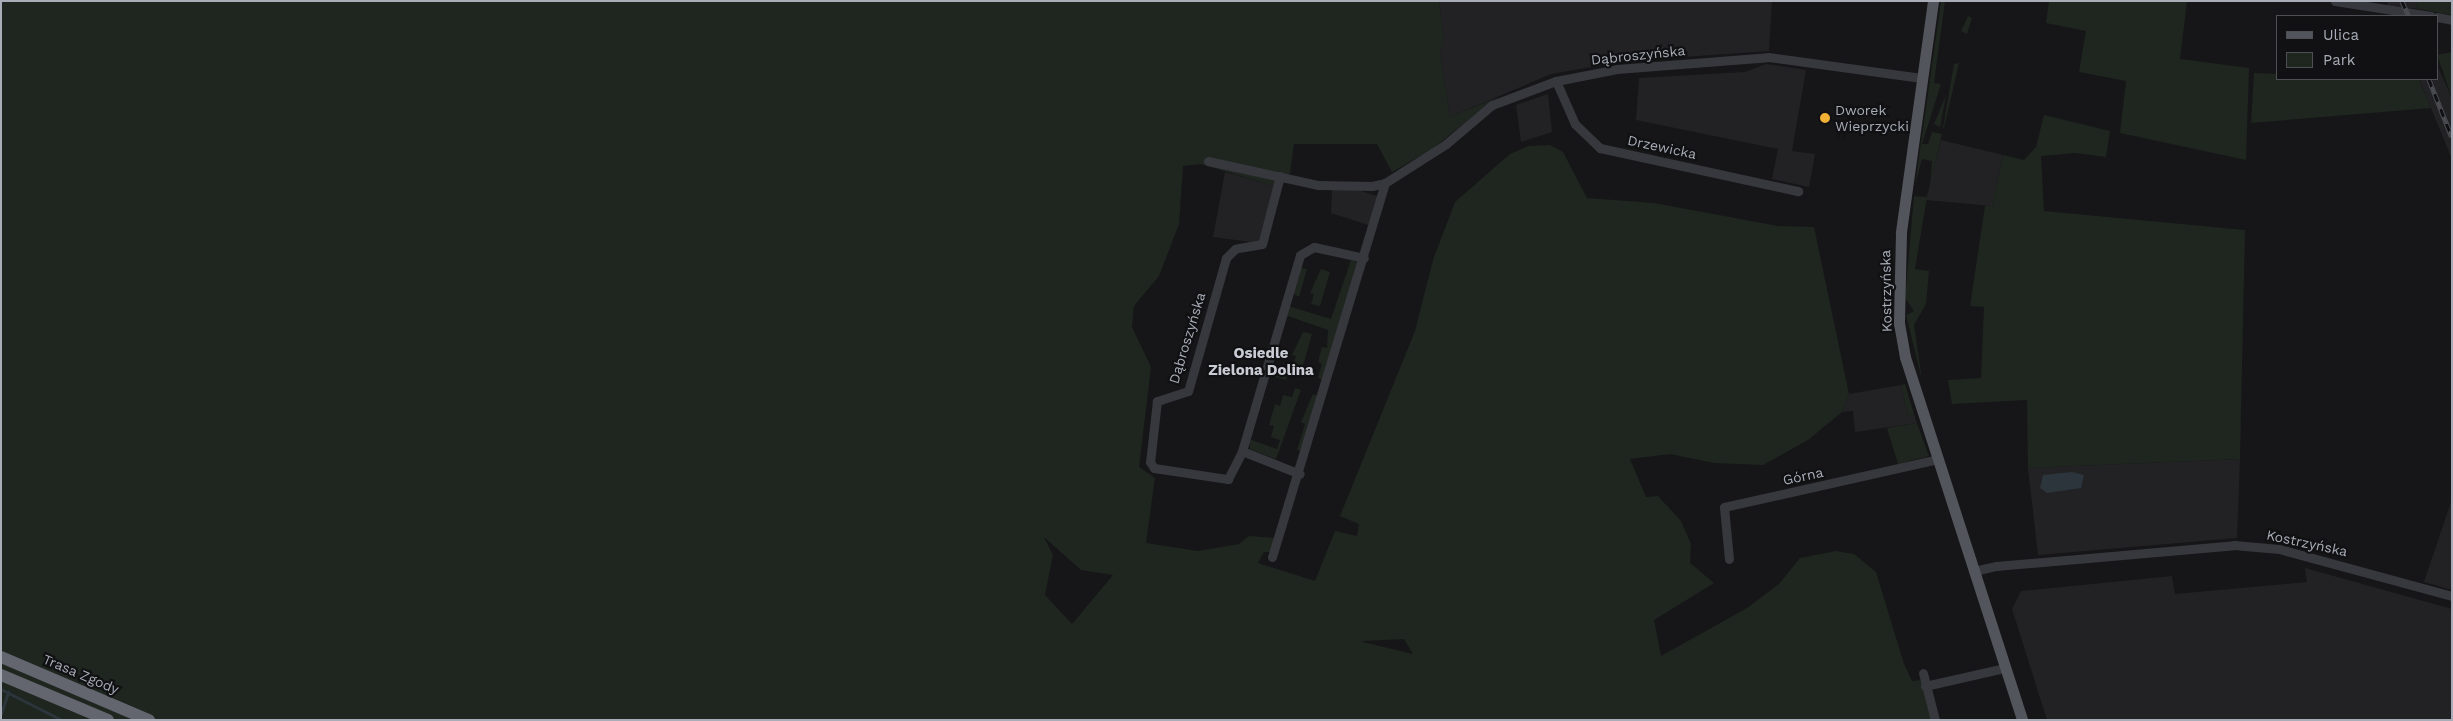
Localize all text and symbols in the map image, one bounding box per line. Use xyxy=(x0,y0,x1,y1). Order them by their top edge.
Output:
legend xyxy=(2276,15,2438,80)
text: Ulica xyxy=(2323,26,2359,44)
street label: Dąbroszyńska xyxy=(1590,42,1686,68)
text: Park xyxy=(2323,51,2355,69)
place label: Dworek Wieprzycki xyxy=(1835,102,1909,134)
marker: Dworek Wieprzycki xyxy=(1819,112,1831,124)
street label: Drzewicka xyxy=(1626,132,1698,162)
street label: Kostrzyńska xyxy=(1877,250,1895,332)
street label: Dąbroszyńska xyxy=(1165,290,1209,386)
district label: Osiedle Zielona Dolina xyxy=(1208,344,1314,379)
street label: Górna xyxy=(1781,464,1825,488)
street label: Kostrzyńska xyxy=(2265,526,2349,560)
street label: Trasa Zgody xyxy=(40,650,122,698)

